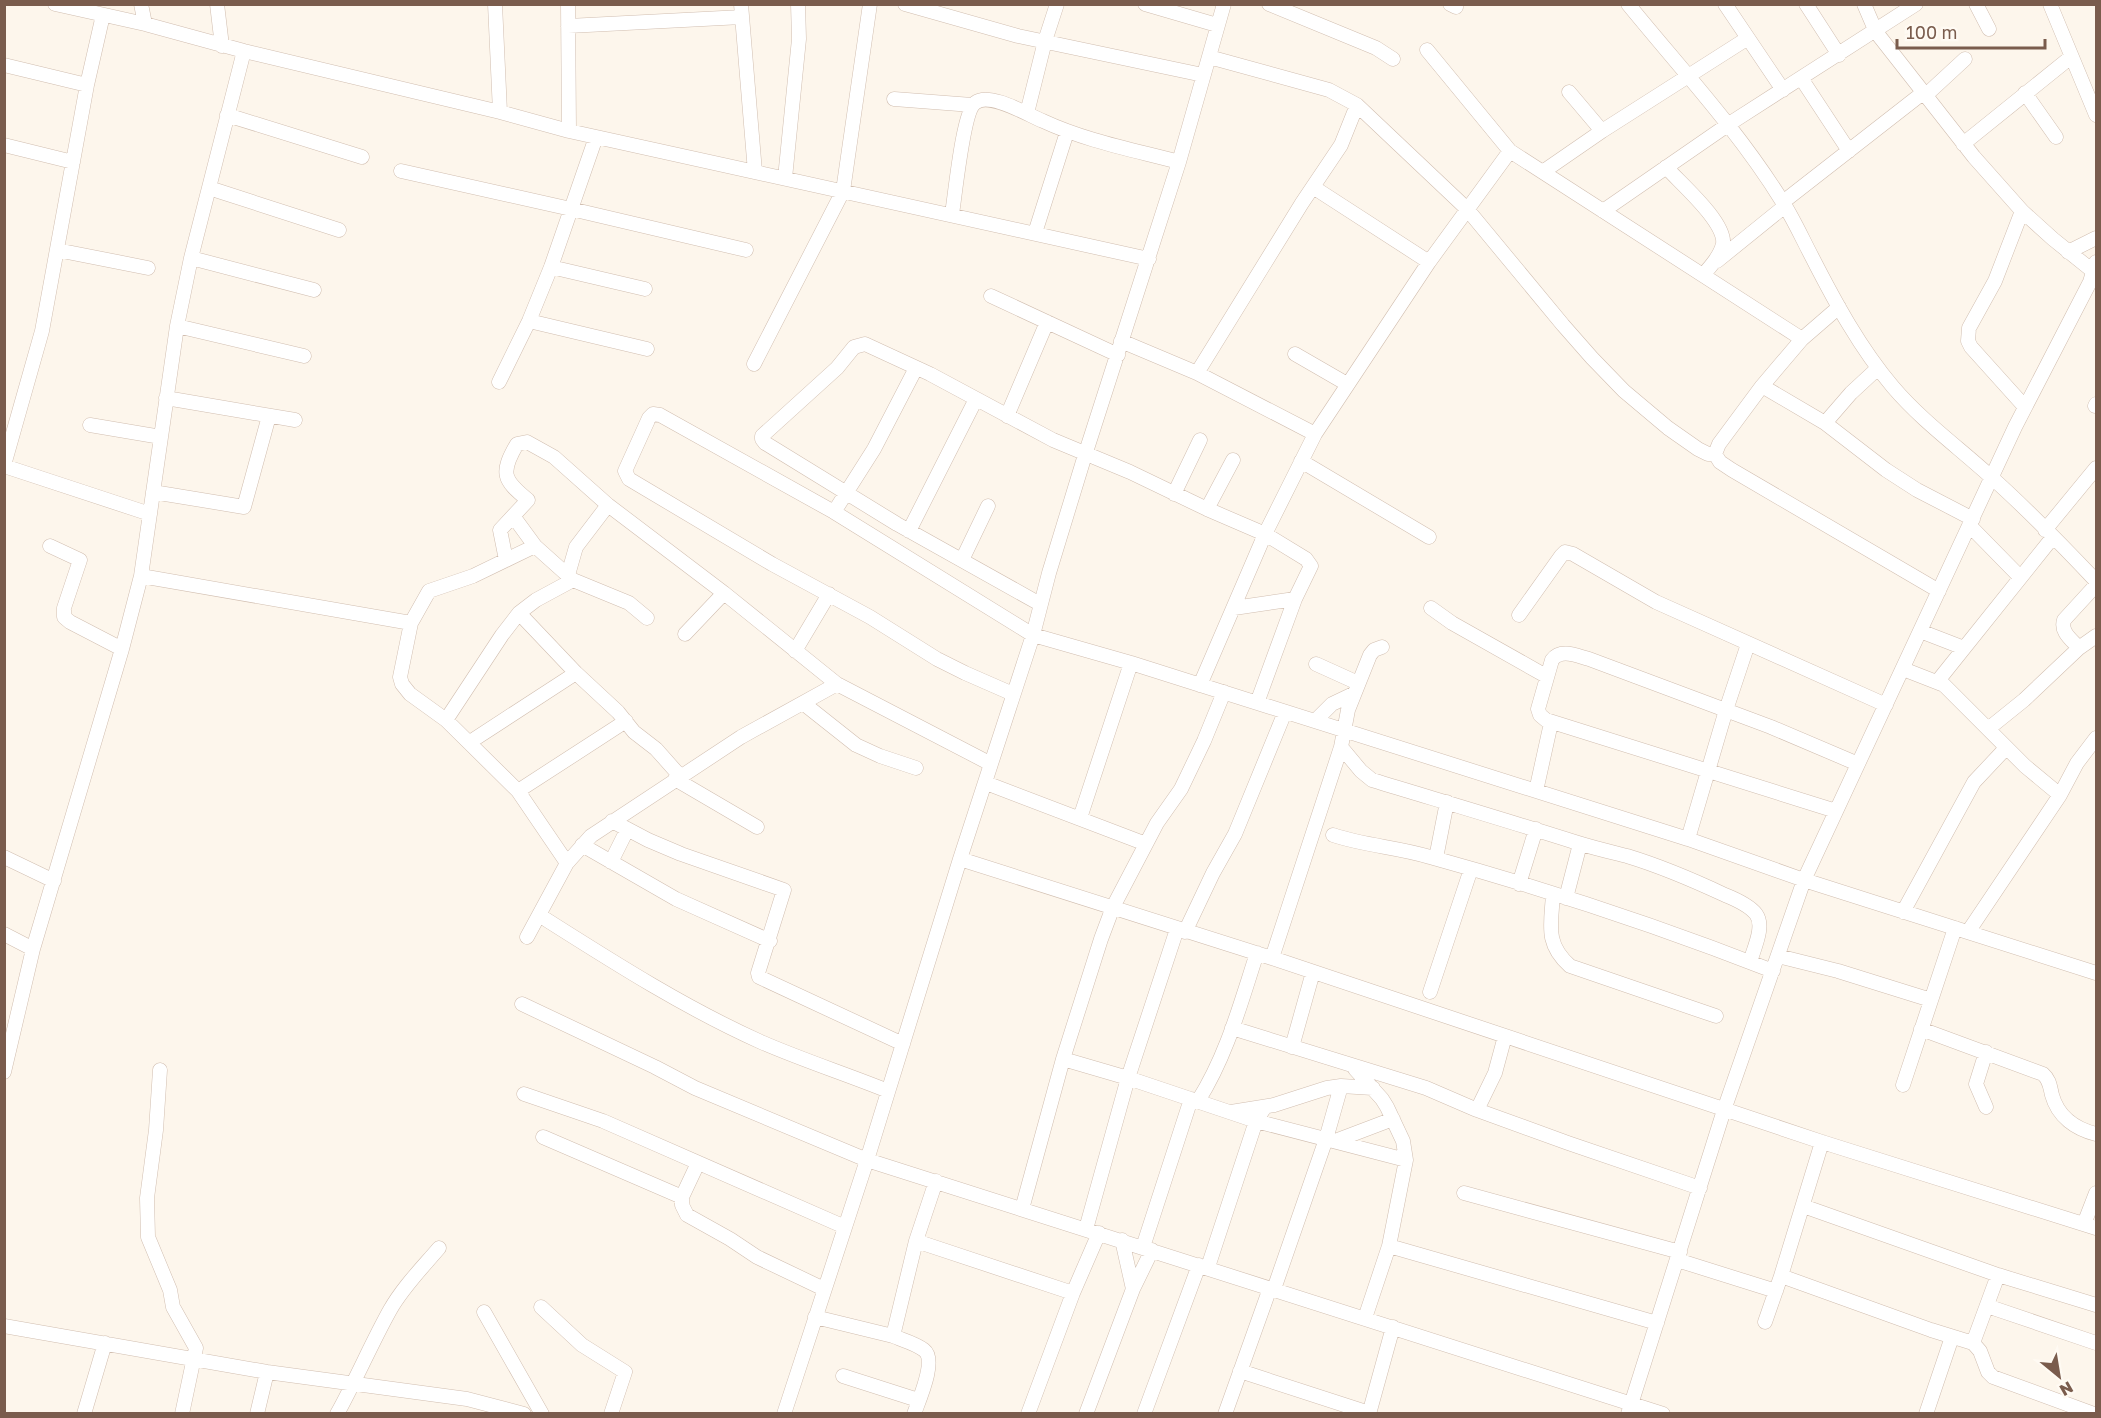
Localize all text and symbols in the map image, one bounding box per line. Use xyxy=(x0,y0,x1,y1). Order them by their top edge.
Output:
scale bar xyxy=(1897,12,2046,50)
text: 100 m xyxy=(1906,21,1957,43)
north arrow xyxy=(2029,1346,2089,1406)
text: N xyxy=(2056,1377,2077,1401)

